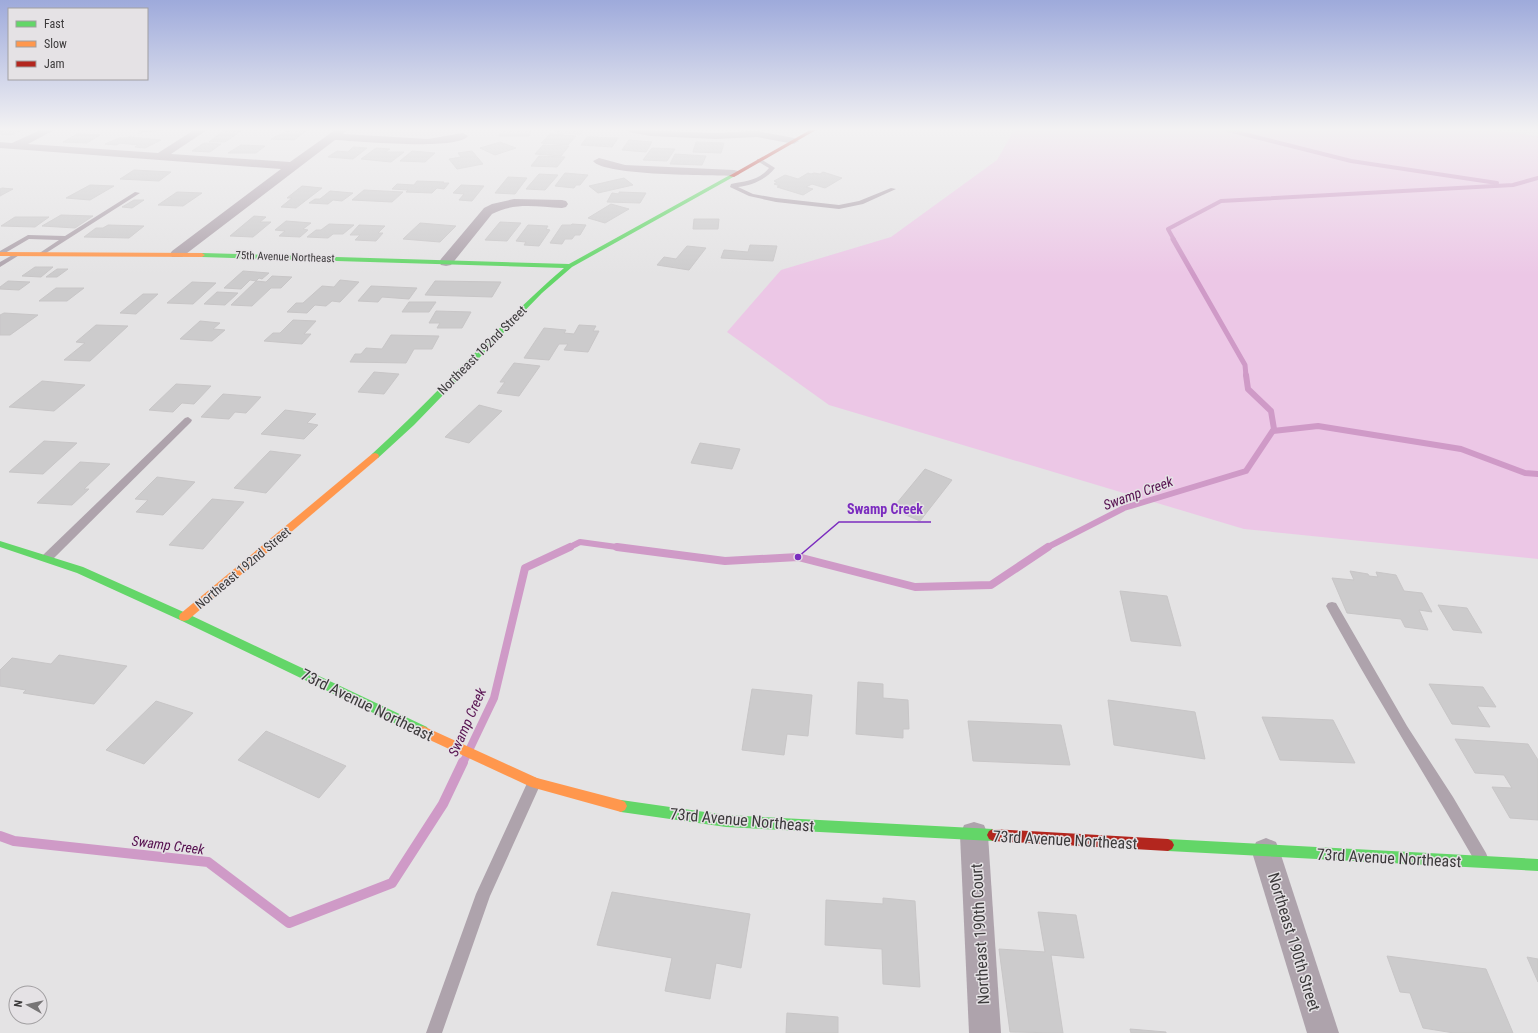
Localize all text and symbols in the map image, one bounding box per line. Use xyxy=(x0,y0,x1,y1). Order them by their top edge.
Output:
legend xyxy=(8,8,148,80)
text: Fast xyxy=(44,17,65,31)
text: Slow xyxy=(44,37,67,51)
text: Jam xyxy=(44,57,65,71)
street label: 75th Avenue Northeast xyxy=(235,249,335,265)
street label: Northeast 192nd Street xyxy=(434,302,530,398)
water label: Swamp Creek xyxy=(1101,473,1176,513)
callout: Swamp Creek xyxy=(839,496,931,522)
text: Swamp Creek xyxy=(847,501,923,517)
street label: Northeast 192nd Street xyxy=(192,524,294,612)
street label: 73rd Avenue Northeast xyxy=(298,665,436,745)
water label: Swamp Creek xyxy=(445,685,490,759)
street label: 73rd Avenue Northeast xyxy=(669,804,815,836)
street label: 73rd Avenue Northeast xyxy=(992,827,1138,853)
water label: Swamp Creek xyxy=(131,833,206,857)
street label: 73rd Avenue Northeast xyxy=(1316,845,1462,871)
street label: Northeast 190th Court xyxy=(967,863,993,1005)
street label: Northeast 190th Street xyxy=(1264,870,1324,1014)
north arrow xyxy=(8,985,48,1025)
text: N xyxy=(12,999,26,1008)

